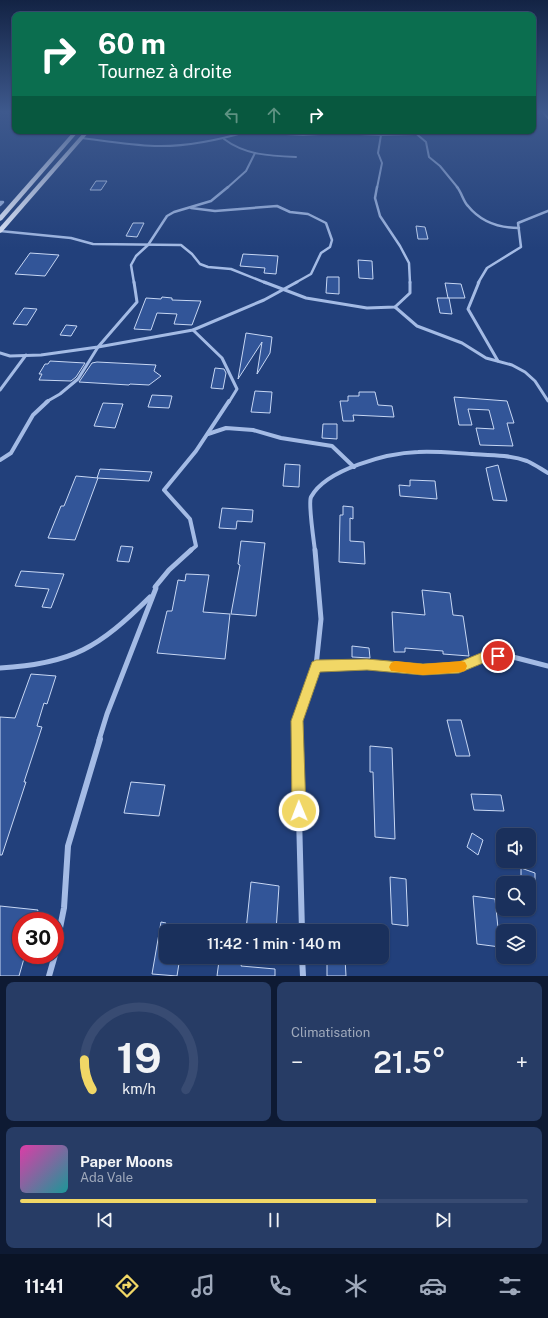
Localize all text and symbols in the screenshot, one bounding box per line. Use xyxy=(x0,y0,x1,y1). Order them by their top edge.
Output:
text: 60 m xyxy=(98,27,166,60)
icon: right xyxy=(32,28,84,80)
text: Tournez à droite xyxy=(98,61,232,82)
icon: left xyxy=(221,104,243,126)
icon: ahead xyxy=(263,104,285,126)
icon: right xyxy=(305,104,327,126)
pin xyxy=(481,639,515,673)
icon: arrive xyxy=(487,645,509,667)
position arrow xyxy=(278,790,320,832)
map controls xyxy=(496,828,536,964)
button: sound xyxy=(496,828,536,868)
button: search xyxy=(496,876,536,916)
speed limit sign: 30 xyxy=(12,912,64,964)
button: layers xyxy=(496,924,536,964)
text: 11:42 · 1 min · 140 m xyxy=(207,935,341,952)
text: Climatisation xyxy=(291,1025,370,1040)
text: 19 xyxy=(116,1032,161,1081)
text: 21.5° xyxy=(373,1044,446,1080)
text: − xyxy=(291,1049,303,1075)
text: + xyxy=(516,1049,528,1075)
text: km/h xyxy=(122,1079,155,1096)
text: Paper Moons xyxy=(80,1153,173,1170)
text: Ada Vale xyxy=(80,1170,133,1185)
icon: previous xyxy=(94,1209,116,1231)
icon: pause xyxy=(263,1209,285,1231)
icon: next xyxy=(432,1209,454,1231)
icon: directions xyxy=(113,1272,141,1300)
icon: music xyxy=(189,1272,217,1300)
icon: phone xyxy=(266,1272,294,1300)
icon: climate xyxy=(342,1272,370,1300)
icon: car xyxy=(419,1272,447,1300)
icon: filters xyxy=(496,1272,524,1300)
text: 11:41 xyxy=(24,1276,64,1297)

